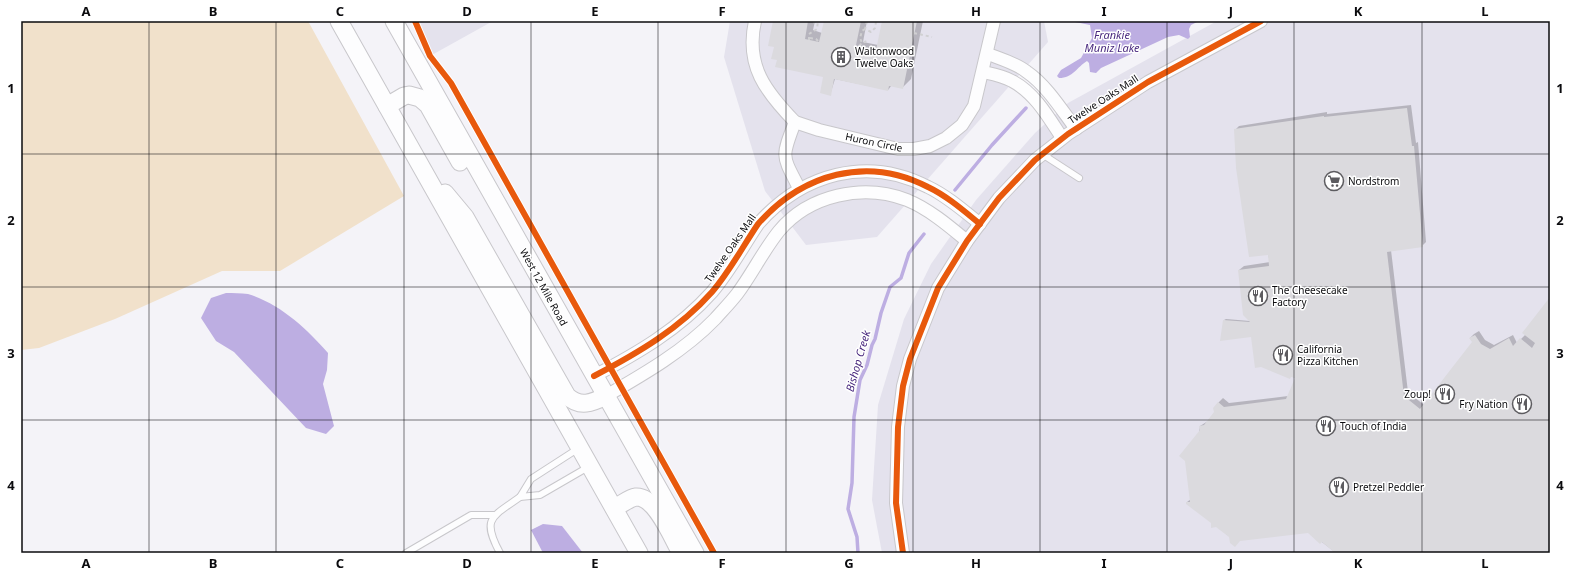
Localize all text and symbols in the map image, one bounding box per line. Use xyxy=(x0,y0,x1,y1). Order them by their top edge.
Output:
text: A xyxy=(82,2,91,20)
text: B xyxy=(209,2,217,20)
text: C xyxy=(336,2,344,20)
text: D xyxy=(462,2,472,20)
text: E xyxy=(591,2,599,20)
text: F xyxy=(718,2,726,20)
text: G xyxy=(844,2,854,20)
text: H xyxy=(971,2,981,20)
text: I xyxy=(1101,2,1107,20)
text: J xyxy=(1228,2,1233,20)
text: K xyxy=(1354,2,1363,20)
text: L xyxy=(1481,2,1489,20)
water label: Frankie Muniz Lake xyxy=(1085,27,1140,55)
place label: Waltonwood Twelve Oaks xyxy=(855,44,914,70)
building icon: Waltonwood Twelve Oaks xyxy=(830,46,852,68)
street label: Twelve Oaks Mall xyxy=(1065,71,1141,127)
text: 1 xyxy=(7,79,15,97)
text: 1 xyxy=(1556,79,1564,97)
street label: Huron Circle xyxy=(844,129,904,155)
supermarket icon: Nordstrom xyxy=(1323,170,1345,192)
place label: Nordstrom xyxy=(1348,174,1399,188)
text: 2 xyxy=(7,211,15,229)
street label: Twelve Oaks Mall xyxy=(701,211,759,285)
text: 2 xyxy=(1556,211,1564,229)
street label: West 12 Mile Road xyxy=(517,246,571,328)
place label: The Cheesecake Factory xyxy=(1272,283,1348,309)
restaurant icon: The Cheesecake Factory xyxy=(1247,285,1269,307)
water label: Bishop Creek xyxy=(842,328,874,393)
place label: California Pizza Kitchen xyxy=(1297,342,1358,368)
text: 3 xyxy=(7,344,15,362)
restaurant icon: California Pizza Kitchen xyxy=(1272,344,1294,366)
text: 3 xyxy=(1556,344,1564,362)
restaurant icon: Zoup! xyxy=(1434,383,1456,405)
place label: Zoup! xyxy=(1404,387,1431,401)
restaurant icon: Fry Nation xyxy=(1511,393,1533,415)
place label: Fry Nation xyxy=(1459,397,1508,411)
restaurant icon: Touch of India xyxy=(1315,415,1337,437)
place label: Touch of India xyxy=(1340,419,1407,433)
text: 4 xyxy=(7,476,15,494)
restaurant icon: Pretzel Peddler xyxy=(1328,476,1350,498)
text: 4 xyxy=(1556,476,1564,494)
place label: Pretzel Peddler xyxy=(1353,480,1424,494)
text: A xyxy=(82,554,91,572)
text: B xyxy=(209,554,217,572)
text: C xyxy=(336,554,344,572)
text: D xyxy=(462,554,472,572)
text: E xyxy=(591,554,599,572)
text: F xyxy=(718,554,726,572)
text: G xyxy=(844,554,854,572)
text: H xyxy=(971,554,981,572)
text: I xyxy=(1101,554,1107,572)
text: J xyxy=(1228,554,1233,572)
text: K xyxy=(1354,554,1363,572)
text: L xyxy=(1481,554,1489,572)

